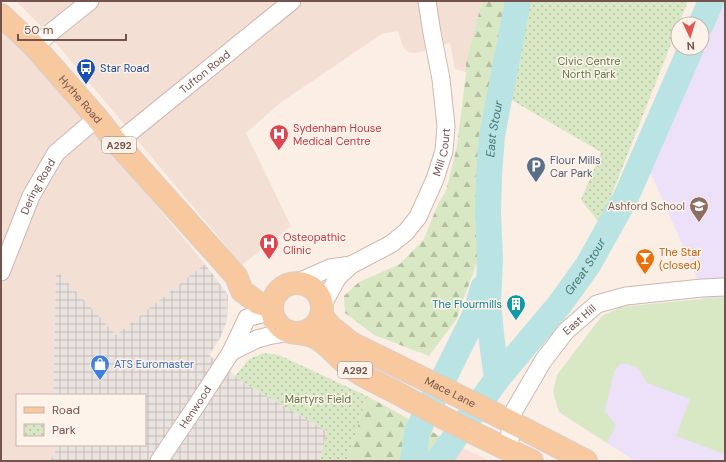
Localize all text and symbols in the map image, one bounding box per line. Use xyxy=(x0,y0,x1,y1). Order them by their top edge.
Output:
scale bar xyxy=(18,16,126,42)
north arrow xyxy=(670,16,710,56)
text: 50 m xyxy=(24,22,53,38)
text: N xyxy=(686,39,695,53)
street label: Tufton Road xyxy=(177,47,233,97)
park label: Civic Centre North Park xyxy=(557,54,621,81)
bus stop icon: Star Road xyxy=(75,57,97,85)
place label: Star Road xyxy=(100,61,149,75)
street label: Hythe Road xyxy=(56,72,105,126)
water label: East Stour xyxy=(482,99,507,158)
place label: Sydenham House Medical Centre xyxy=(293,121,382,148)
hospital icon: Sydenham House Medical Centre xyxy=(268,123,290,151)
street label: Mill Court xyxy=(429,128,453,178)
road number: A292 xyxy=(102,137,136,153)
place label: Flour Mills Car Park xyxy=(550,153,600,180)
parking icon: Flour Mills Car Park xyxy=(525,155,547,183)
street label: Dering Road xyxy=(17,156,58,217)
school or university icon: Ashford School xyxy=(688,195,710,223)
place label: Ashford School xyxy=(608,199,685,213)
place label: Osteopathic Clinic xyxy=(283,230,346,257)
hospital icon: Osteopathic Clinic xyxy=(258,232,280,260)
water label: Great Stour xyxy=(561,235,610,298)
place label: The Star (closed) xyxy=(659,245,701,272)
bar icon: The Star (closed) xyxy=(634,247,656,275)
building icon: The Flourmills xyxy=(505,293,527,321)
place label: The Flourmills xyxy=(432,297,502,311)
street label: East Hill xyxy=(560,301,599,338)
shop icon: ATS Euromaster xyxy=(89,353,111,381)
place label: ATS Euromaster xyxy=(114,357,194,371)
road number: A292 xyxy=(338,362,372,378)
street label: Mace Lane xyxy=(423,374,478,410)
street label: Henwood xyxy=(176,383,214,431)
park label: Martyrs Field xyxy=(285,392,351,406)
legend xyxy=(16,394,146,446)
text: Road xyxy=(52,402,80,418)
text: Park xyxy=(52,422,76,438)

